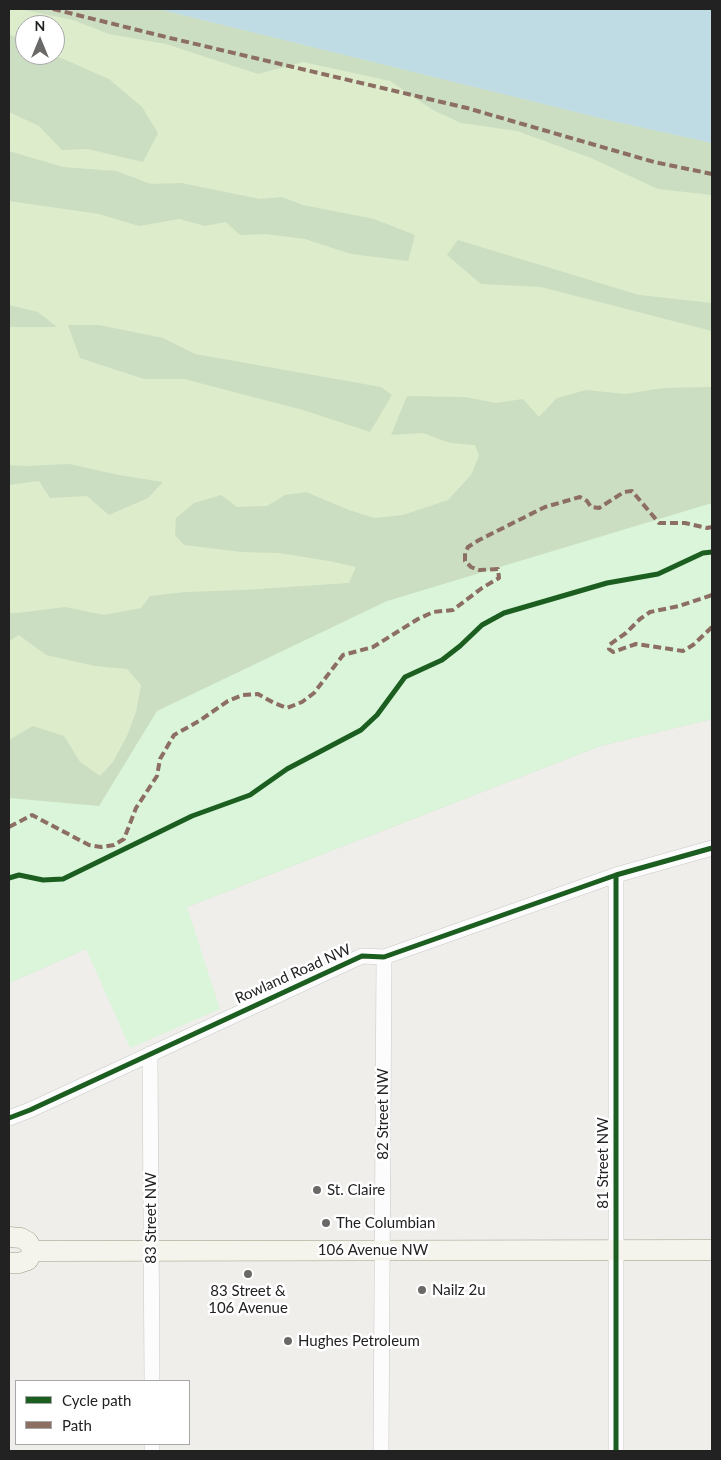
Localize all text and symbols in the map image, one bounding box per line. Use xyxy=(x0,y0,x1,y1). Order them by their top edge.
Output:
north arrow xyxy=(15,15,65,65)
text: N xyxy=(35,17,45,34)
street label: Rowland Road NW xyxy=(232,940,354,1008)
street label: 82 Street NW xyxy=(374,1068,392,1160)
street label: 81 Street NW xyxy=(594,1117,612,1209)
street label: 83 Street NW xyxy=(142,1172,160,1264)
place label: St. Claire xyxy=(327,1181,385,1199)
marker: St. Claire xyxy=(311,1184,323,1196)
place label: The Columbian xyxy=(336,1214,435,1232)
marker: The Columbian xyxy=(320,1217,332,1229)
street label: 106 Avenue NW xyxy=(318,1241,428,1259)
marker: 83 Street & 106 Avenue xyxy=(242,1268,254,1280)
place label: Nailz 2u xyxy=(432,1281,486,1299)
place label: 83 Street & 106 Avenue xyxy=(208,1282,288,1317)
marker: Nailz 2u xyxy=(416,1284,428,1296)
place label: Hughes Petroleum xyxy=(298,1332,420,1350)
marker: Hughes Petroleum xyxy=(282,1335,294,1347)
legend xyxy=(15,1380,190,1445)
text: Cycle path xyxy=(62,1391,131,1409)
text: Path xyxy=(62,1416,92,1434)

